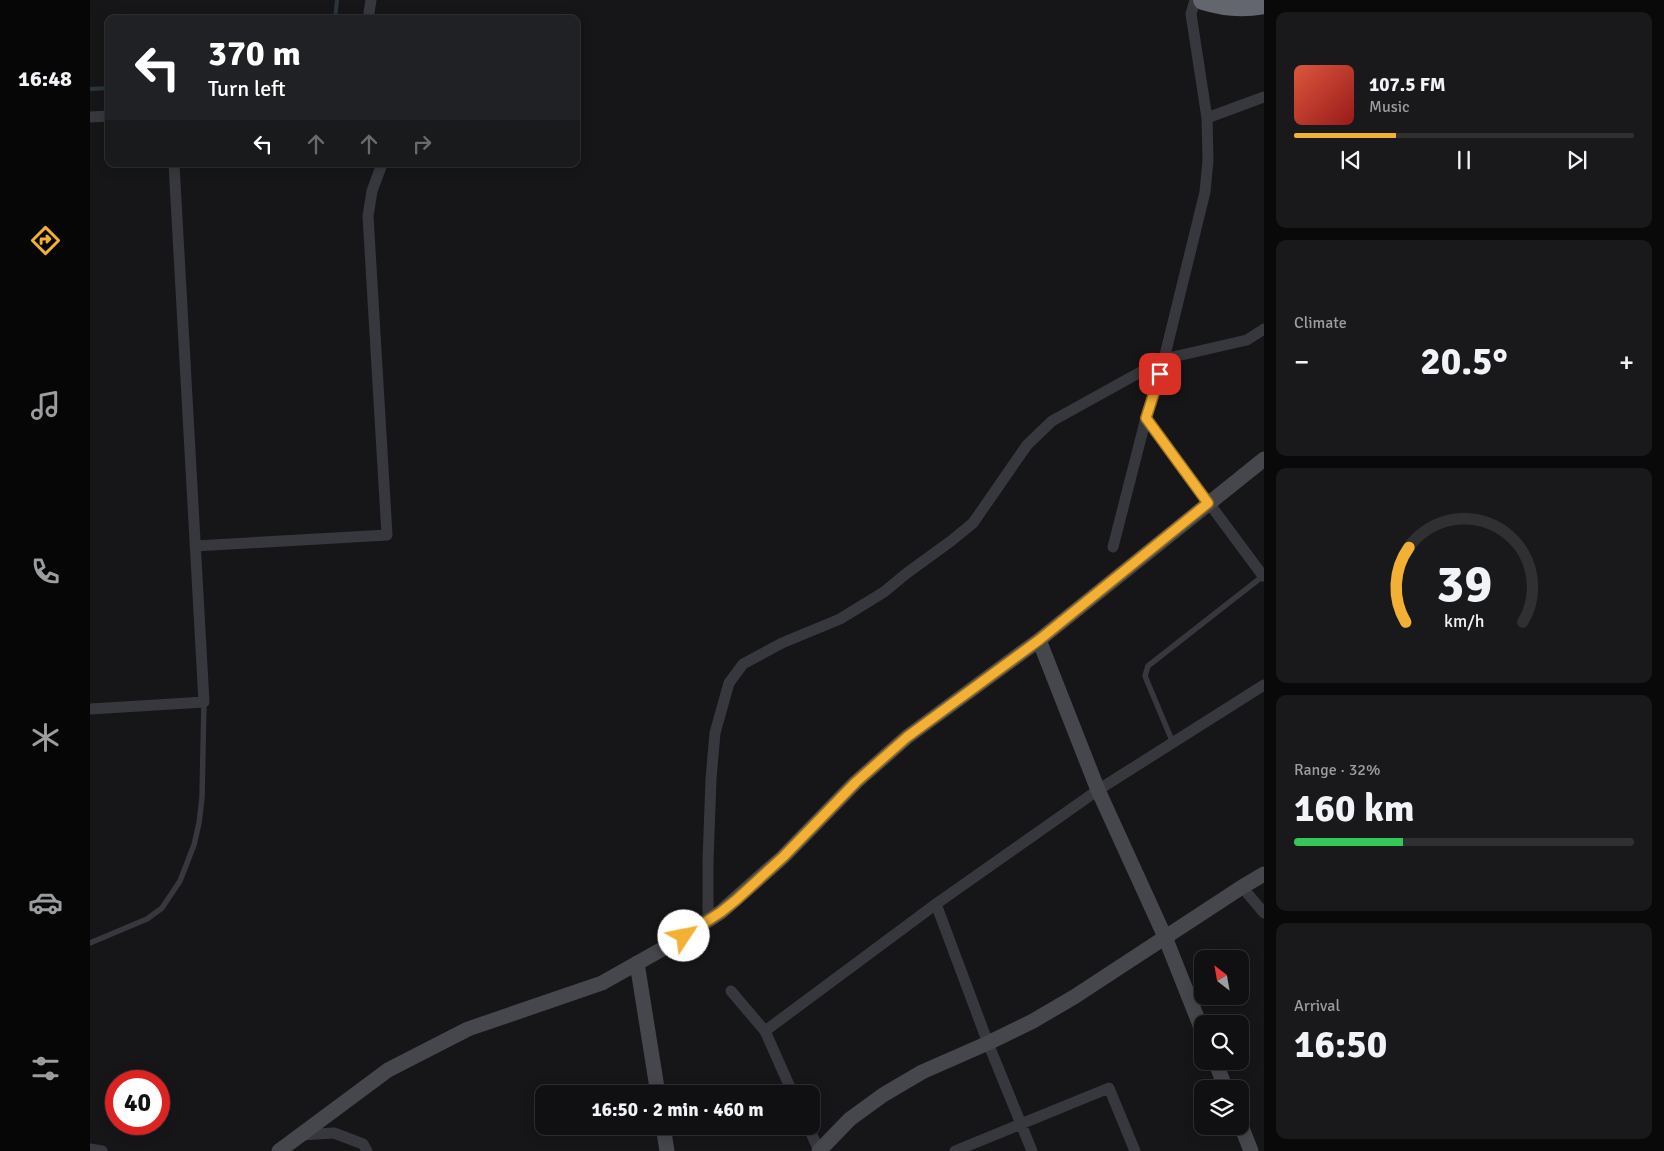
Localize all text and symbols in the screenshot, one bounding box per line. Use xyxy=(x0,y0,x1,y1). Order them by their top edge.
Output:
text: 370 m xyxy=(208,32,301,75)
icon: left xyxy=(125,35,190,100)
text: 16:48 xyxy=(18,65,72,92)
text: 107.5 FM xyxy=(1369,73,1446,97)
text: Turn left xyxy=(208,75,286,102)
text: Music xyxy=(1369,97,1410,117)
icon: left xyxy=(249,130,277,158)
icon: ahead xyxy=(302,130,330,158)
icon: ahead xyxy=(355,130,383,158)
icon: right xyxy=(408,130,436,158)
icon: previous xyxy=(1337,146,1365,174)
icon: pause xyxy=(1450,146,1478,174)
icon: next xyxy=(1563,146,1591,174)
icon: directions xyxy=(28,223,63,258)
text: Climate xyxy=(1294,313,1347,333)
text: 20.5° xyxy=(1420,338,1508,385)
text: − xyxy=(1294,345,1309,379)
text: + xyxy=(1619,345,1634,379)
pin xyxy=(1139,353,1181,395)
icon: arrive xyxy=(1146,360,1174,388)
icon: music xyxy=(28,388,63,423)
text: 39 xyxy=(1436,552,1492,616)
icon: phone xyxy=(28,554,63,589)
text: km/h xyxy=(1444,610,1484,632)
icon: climate xyxy=(28,720,63,755)
text: Range · 32% xyxy=(1294,760,1380,780)
text: 160 km xyxy=(1294,785,1415,832)
icon: car xyxy=(28,885,63,920)
position arrow xyxy=(657,909,709,961)
north arrow xyxy=(1194,950,1249,1005)
map controls xyxy=(1194,950,1249,1135)
text: Arrival xyxy=(1294,996,1340,1016)
button: search xyxy=(1194,1015,1249,1070)
text: 16:50 xyxy=(1294,1021,1387,1068)
icon: filters xyxy=(28,1051,63,1086)
speed limit sign: 40 xyxy=(105,1070,170,1135)
button: layers xyxy=(1194,1080,1249,1135)
text: 16:50 · 2 min · 460 m xyxy=(591,1098,764,1122)

